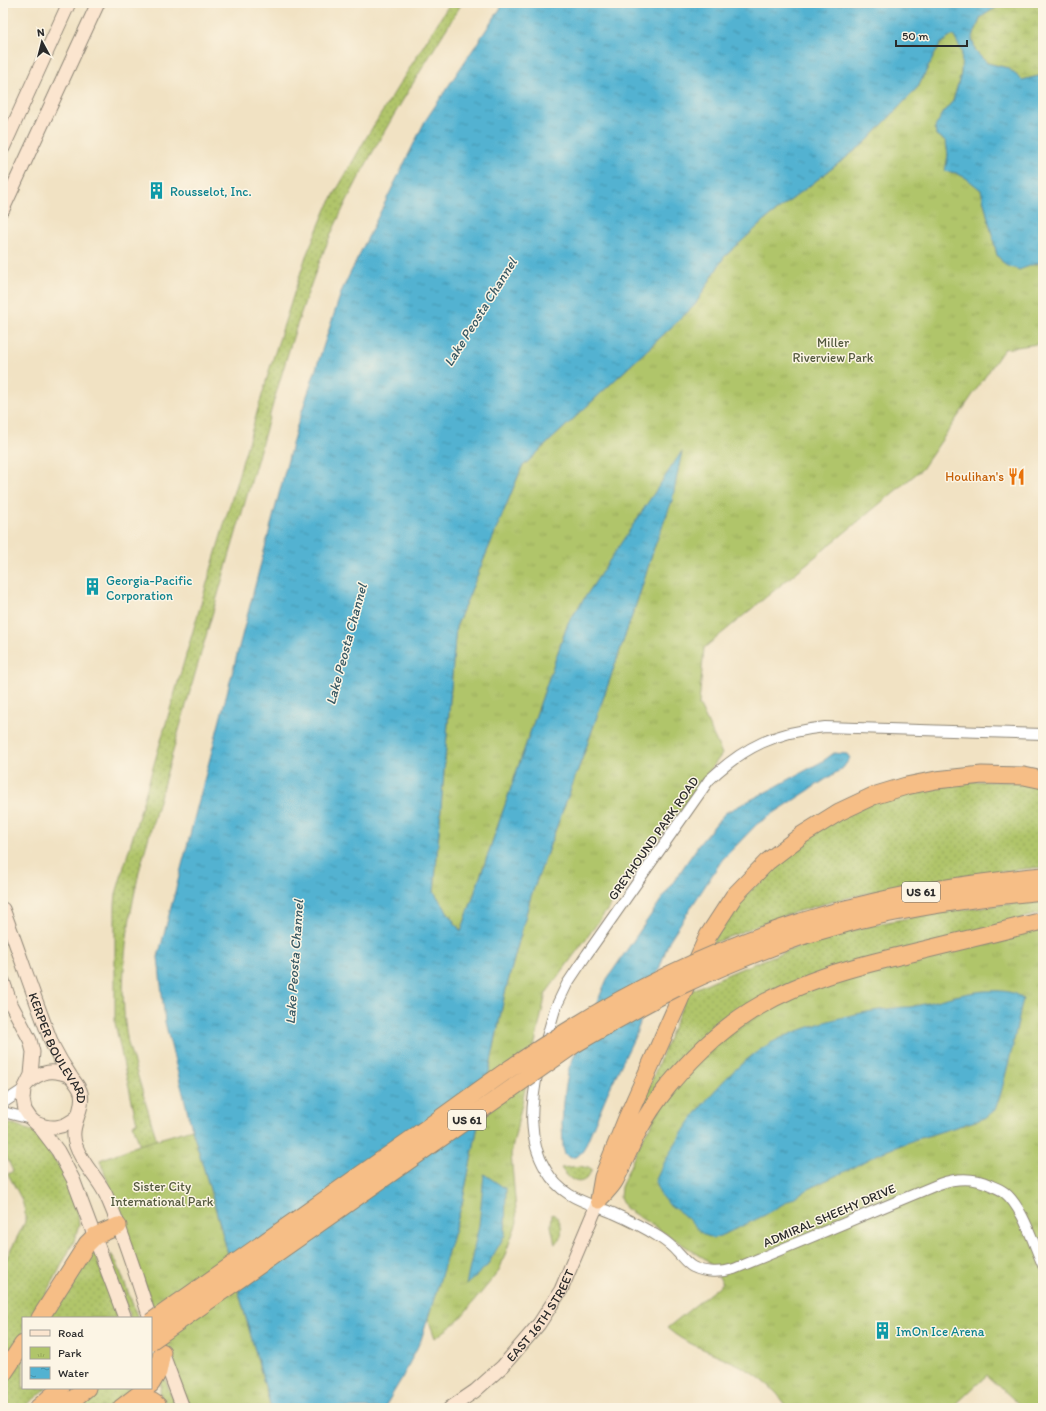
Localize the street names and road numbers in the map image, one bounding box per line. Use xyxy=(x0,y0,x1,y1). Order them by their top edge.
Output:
street label: GREYHOUND PARK ROAD xyxy=(605,774,702,903)
road number: US 61 xyxy=(902,882,940,902)
street label: KERPER BOULEVARD xyxy=(26,990,89,1104)
road number: US 61 xyxy=(448,1110,486,1130)
street label: ADMIRAL SHEEHY DRIVE xyxy=(761,1181,898,1250)
street label: EAST 16TH STREET xyxy=(503,1266,577,1365)

